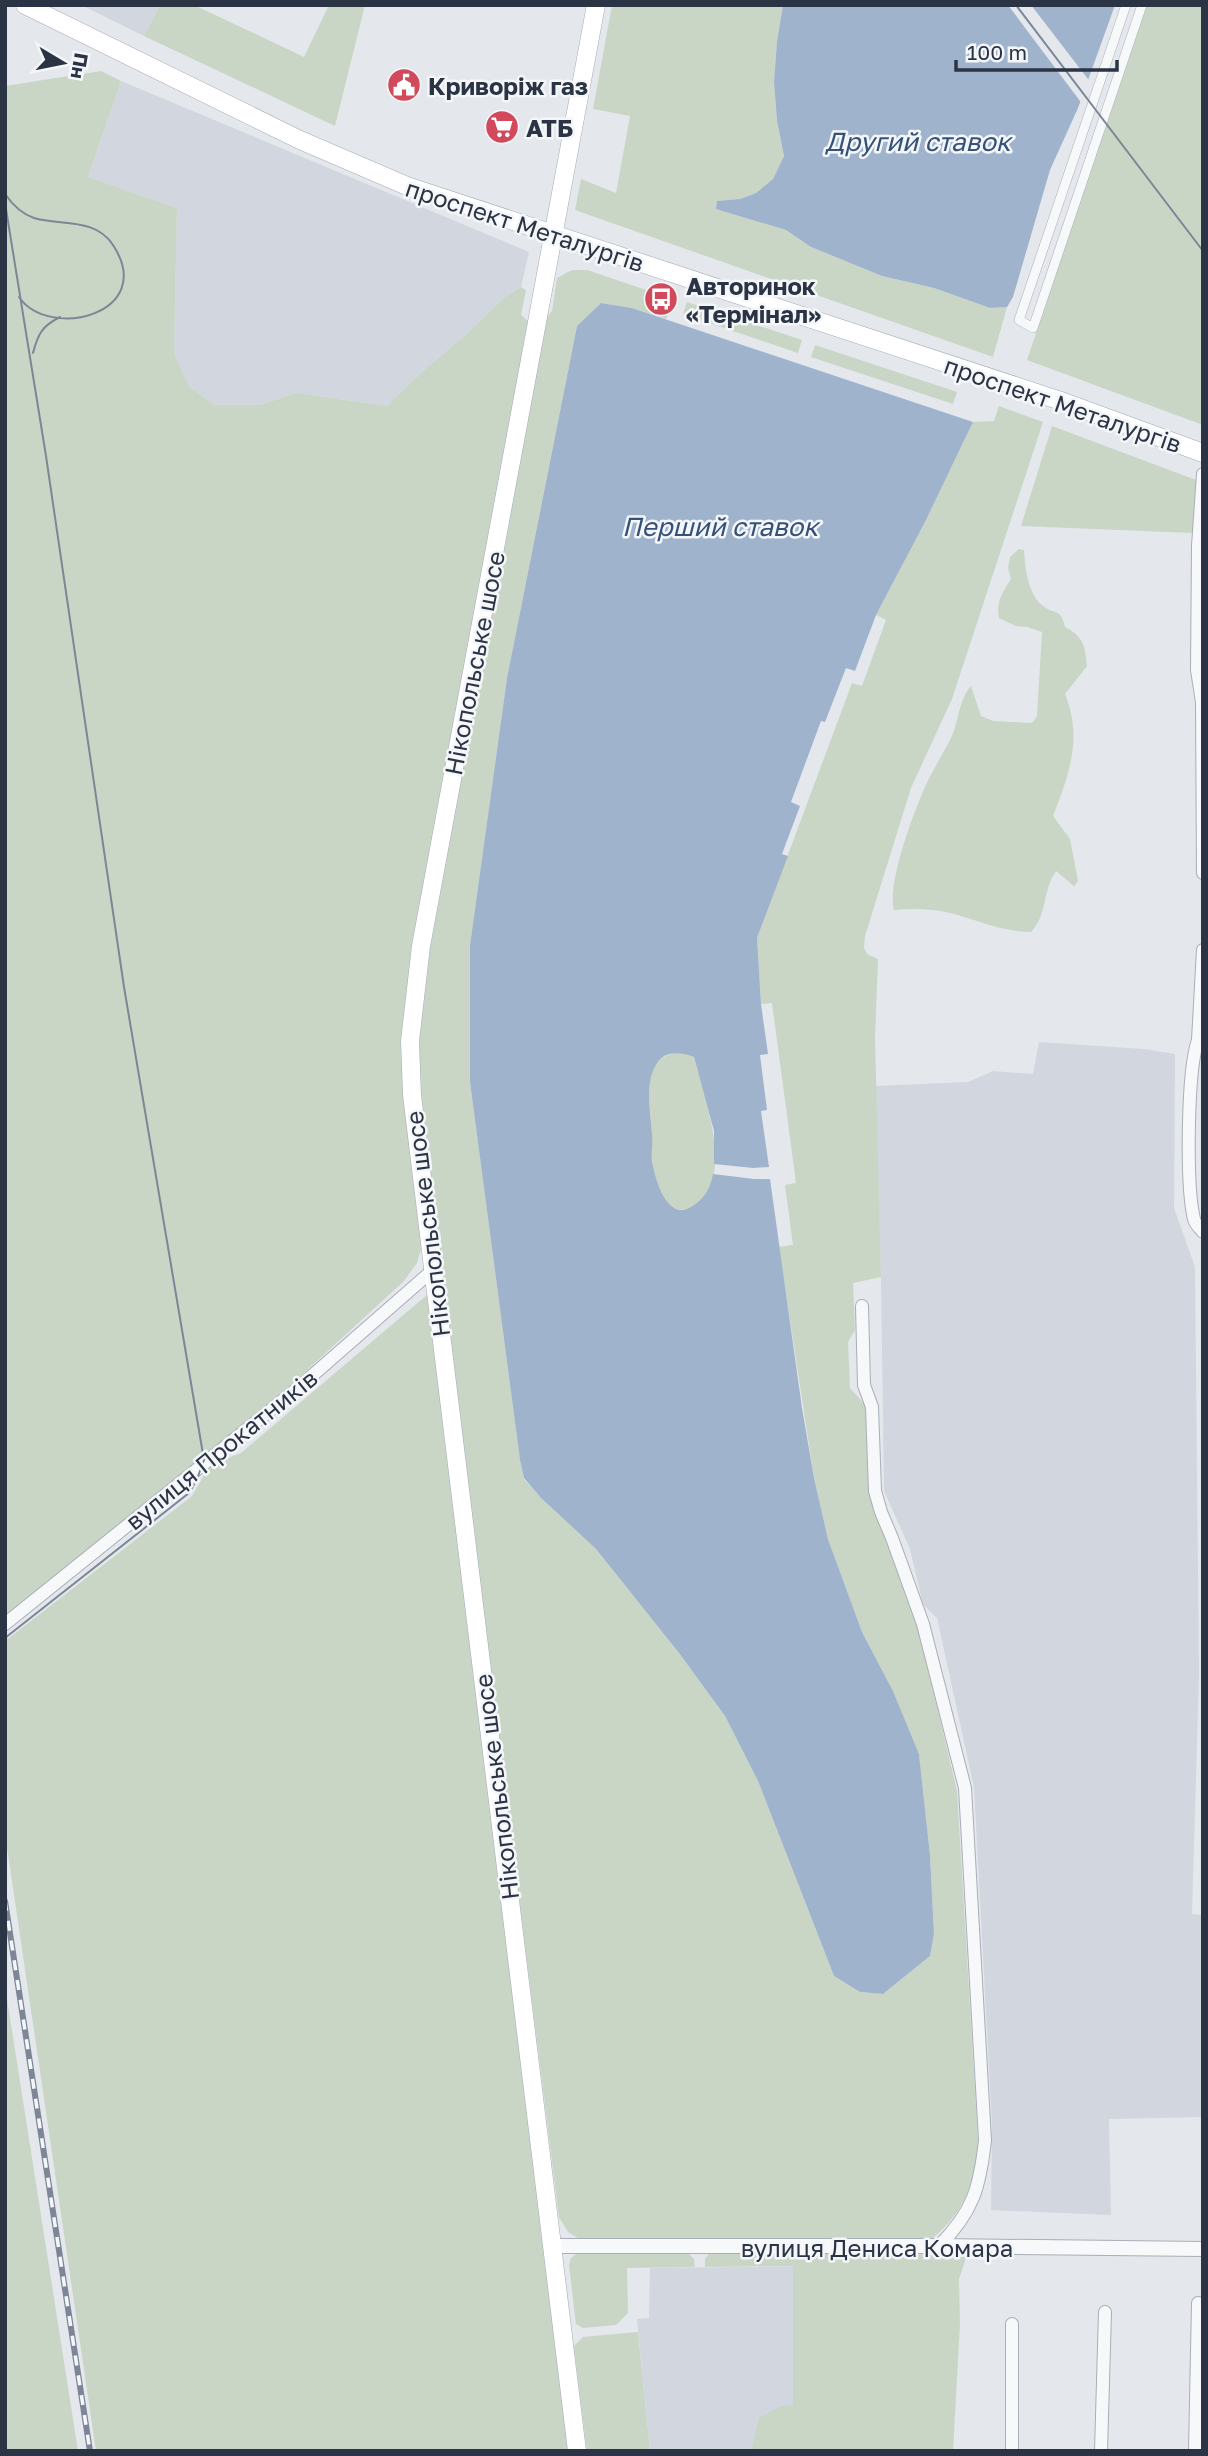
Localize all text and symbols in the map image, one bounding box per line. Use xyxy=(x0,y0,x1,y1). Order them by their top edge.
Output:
north arrow xyxy=(28,28,98,98)
scale bar xyxy=(956,28,1117,72)
text: 100 m xyxy=(967,39,1027,65)
text: Пн xyxy=(67,51,94,81)
public building icon: Криворіж газ xyxy=(385,66,423,104)
place label: Криворіж газ xyxy=(428,71,588,100)
supermarket icon: АТБ xyxy=(483,108,521,146)
place label: АТБ xyxy=(526,113,573,142)
water label: Другий ставок xyxy=(824,126,1014,157)
street label: проспект Металургів xyxy=(402,173,648,277)
place label: Авторинок «Термінал» xyxy=(686,271,821,328)
bus stop icon: Авторинок «Термінал» xyxy=(642,280,680,318)
street label: проспект Металургів xyxy=(941,350,1185,458)
water label: Перший ставок xyxy=(622,511,821,542)
street label: Нікопольське шосе xyxy=(438,549,510,777)
street label: Нікопольське шосе xyxy=(399,1109,455,1339)
street label: вулиця Прокатників xyxy=(119,1363,323,1535)
street label: Нікопольське шосе xyxy=(468,1672,524,1902)
street label: вулиця Дениса Комара xyxy=(741,2233,1013,2262)

